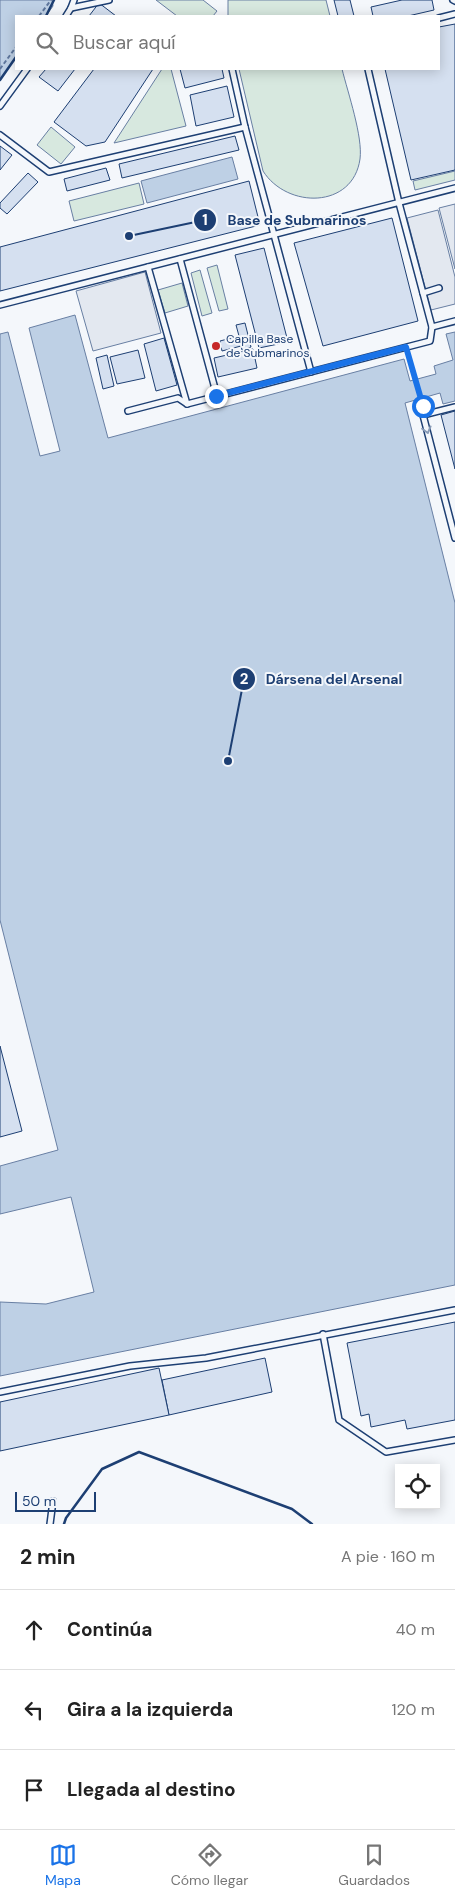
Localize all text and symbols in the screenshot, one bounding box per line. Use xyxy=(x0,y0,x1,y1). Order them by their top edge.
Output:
search box xyxy=(15,15,440,70)
icon: search xyxy=(33,29,61,57)
text: Buscar aquí xyxy=(73,30,176,55)
callout: Base de Submarinos xyxy=(193,205,377,234)
text: 1 xyxy=(202,210,208,230)
text: Base de Submarinos xyxy=(227,211,367,229)
place label: Capilla Base de Submarinos xyxy=(226,331,309,361)
marker: Capilla Base de Submarinos xyxy=(210,340,222,352)
route end xyxy=(205,385,228,408)
route start xyxy=(412,395,435,418)
one-way arrow xyxy=(421,426,431,434)
callout: Dársena del Arsenal xyxy=(231,665,413,694)
text: 2 xyxy=(240,669,249,689)
text: Dársena del Arsenal xyxy=(266,670,402,688)
map controls xyxy=(395,1464,440,1509)
button: locate xyxy=(395,1464,440,1509)
scale bar xyxy=(15,1489,96,1512)
text: 50 m xyxy=(22,1492,56,1510)
text: 2 min xyxy=(20,1543,76,1571)
text: A pie · 160 m xyxy=(341,1546,435,1567)
icon: ahead xyxy=(20,1616,48,1644)
text: Continúa xyxy=(67,1617,152,1642)
text: 40 m xyxy=(396,1619,435,1640)
icon: left xyxy=(20,1696,48,1724)
text: Gira a la izquierda xyxy=(67,1697,233,1722)
text: 120 m xyxy=(391,1699,435,1720)
icon: arrive xyxy=(20,1776,48,1804)
text: Llegada al destino xyxy=(67,1777,236,1802)
tab: Mapa xyxy=(45,1841,81,1889)
tab: Cómo llegar xyxy=(171,1841,248,1889)
tab: Guardados xyxy=(338,1841,410,1889)

